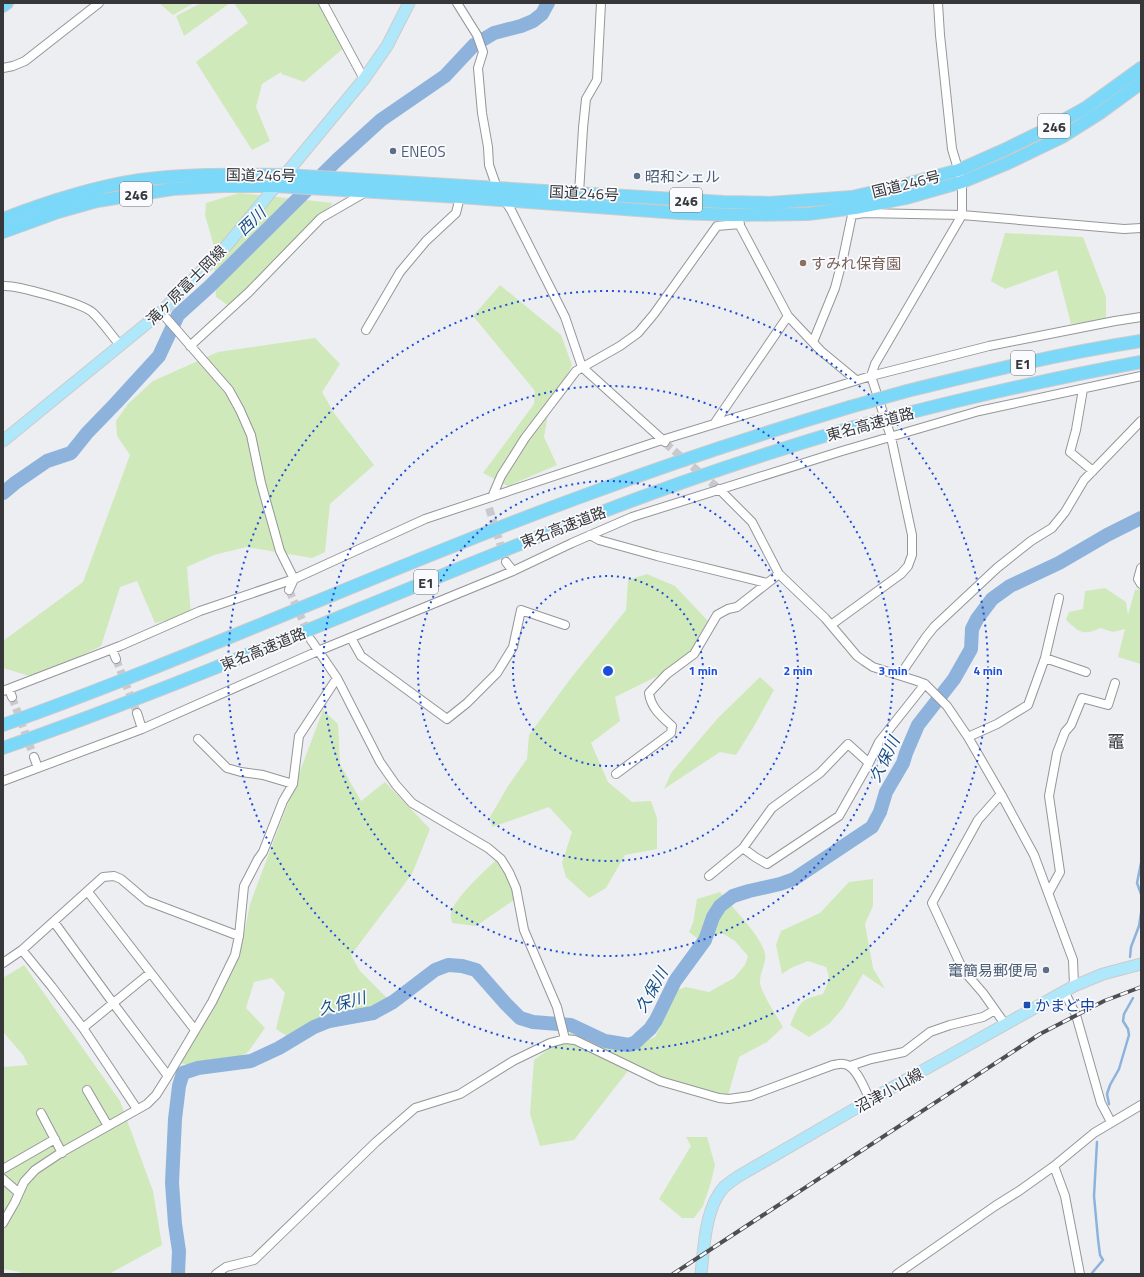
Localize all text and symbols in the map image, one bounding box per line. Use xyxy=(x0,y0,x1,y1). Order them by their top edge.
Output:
road number: 246 xyxy=(1038,114,1070,138)
place label: ENEOS xyxy=(401,140,446,163)
marker: ENEOS xyxy=(388,146,398,156)
street label: 国道246号 xyxy=(226,163,296,187)
street label: 国道246号 xyxy=(869,164,943,204)
place label: 昭和シェル xyxy=(645,165,720,188)
marker: 昭和シェル xyxy=(632,171,642,181)
street label: 国道246号 xyxy=(548,180,620,206)
road number: 246 xyxy=(120,182,152,206)
road number: 246 xyxy=(670,188,702,212)
water label: 西川 xyxy=(231,200,272,241)
street label: 滝ヶ原富士岡線 xyxy=(141,240,231,330)
place label: すみれ保育園 xyxy=(811,252,901,275)
marker: すみれ保育園 xyxy=(798,258,808,268)
road number: E1 xyxy=(1011,351,1035,375)
street label: 東名高速道路 xyxy=(824,401,916,447)
street label: 東名高速道路 xyxy=(517,500,609,554)
road number: E1 xyxy=(414,570,438,594)
street label: 東名高速道路 xyxy=(217,621,309,677)
text: 1 min xyxy=(688,661,718,680)
text: 2 min xyxy=(783,661,813,680)
text: 3 min xyxy=(878,661,908,680)
text: 4 min xyxy=(973,661,1003,680)
centre of rings xyxy=(601,664,615,678)
district label: 竈 xyxy=(1108,729,1125,755)
water label: 久保川 xyxy=(863,730,906,786)
place label: 竃簡易郵便局 xyxy=(948,959,1038,982)
water label: 久保川 xyxy=(629,961,674,1017)
marker: 竃簡易郵便局 xyxy=(1041,965,1051,975)
water label: 久保川 xyxy=(316,985,370,1021)
place label: かまど中 xyxy=(1035,994,1095,1017)
marker: かまど中 xyxy=(1022,1000,1032,1010)
street label: 沼津小山線 xyxy=(851,1062,927,1118)

